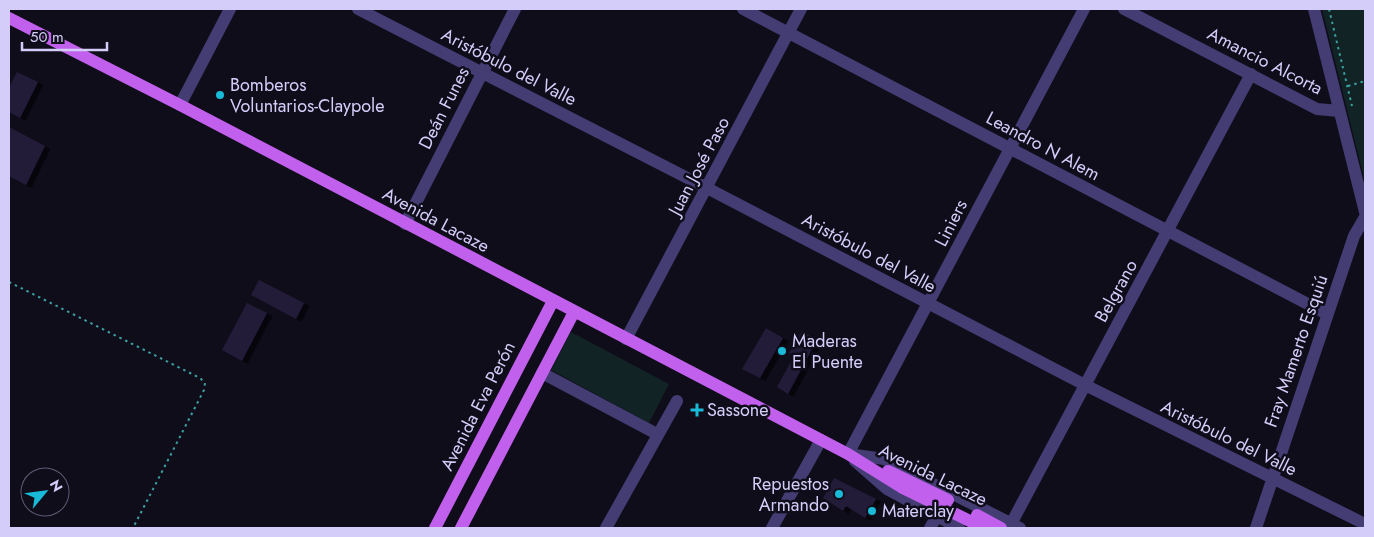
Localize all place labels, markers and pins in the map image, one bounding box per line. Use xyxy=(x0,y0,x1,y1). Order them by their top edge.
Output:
place label: Bomberos Voluntarios-Claypole xyxy=(230,72,384,119)
marker: Bomberos Voluntarios-Claypole xyxy=(214,89,226,101)
place label: Maderas El Puente xyxy=(792,328,863,375)
marker: Maderas El Puente xyxy=(776,345,788,357)
place label: Sassone xyxy=(707,397,769,423)
marker: Sassone xyxy=(691,404,703,416)
place label: Repuestos Armando xyxy=(752,471,829,518)
marker: Repuestos Armando xyxy=(833,488,845,500)
place label: Materclay xyxy=(882,498,954,524)
marker: Materclay xyxy=(866,505,878,517)

